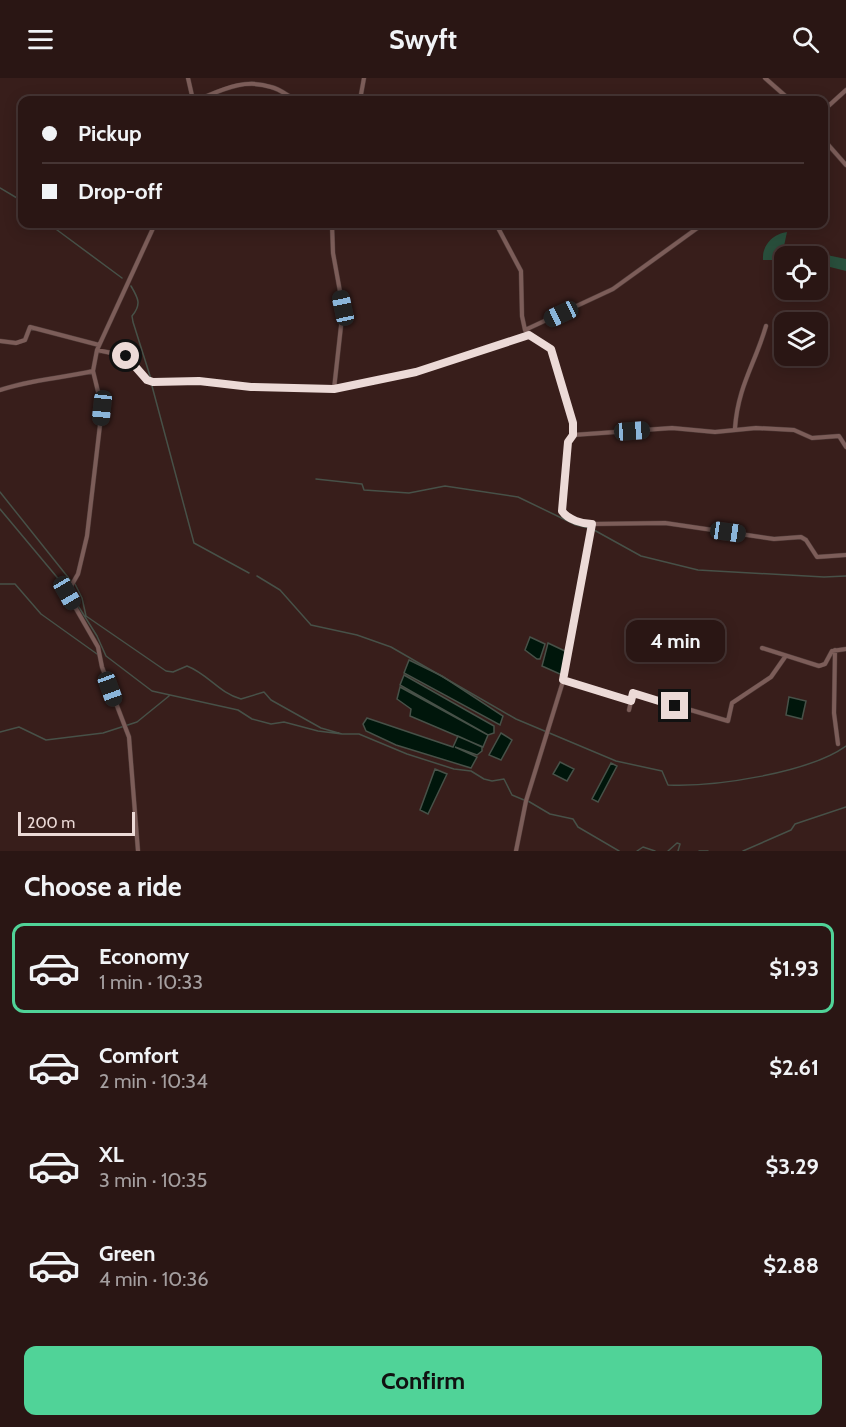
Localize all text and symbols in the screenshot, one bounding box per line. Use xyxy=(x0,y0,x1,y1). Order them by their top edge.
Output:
icon: menu xyxy=(24,23,57,56)
text: Swyft xyxy=(389,23,457,56)
icon: search xyxy=(789,23,822,56)
text: Pickup xyxy=(78,120,142,147)
text: Drop-off xyxy=(78,178,162,205)
map controls xyxy=(774,246,828,366)
button: locate xyxy=(774,246,828,300)
car xyxy=(330,289,356,327)
car xyxy=(541,298,581,330)
button: layers xyxy=(774,312,828,366)
route start xyxy=(112,342,139,369)
car xyxy=(91,389,113,427)
car xyxy=(613,421,651,441)
car xyxy=(709,521,747,543)
car xyxy=(50,573,84,613)
callout: 4 min xyxy=(626,619,724,661)
text: 4 min xyxy=(650,629,701,653)
car xyxy=(95,669,125,709)
route end xyxy=(661,692,688,719)
scale bar xyxy=(18,809,135,836)
text: 200 m xyxy=(27,813,75,832)
text: Choose a ride xyxy=(24,870,182,903)
icon: car xyxy=(27,941,81,995)
text: Economy xyxy=(99,943,189,970)
text: $1.93 xyxy=(769,955,819,982)
text: 1 min · 10:33 xyxy=(99,970,203,994)
icon: car xyxy=(27,1040,81,1094)
text: Comfort xyxy=(99,1042,178,1069)
text: $2.61 xyxy=(769,1054,819,1081)
text: 2 min · 10:34 xyxy=(99,1069,208,1093)
icon: car xyxy=(27,1139,81,1193)
text: XL xyxy=(99,1141,124,1168)
text: $3.29 xyxy=(765,1153,819,1180)
text: 3 min · 10:35 xyxy=(99,1168,207,1192)
icon: car xyxy=(27,1238,81,1292)
text: Green xyxy=(99,1240,155,1267)
text: $2.88 xyxy=(763,1252,819,1279)
text: 4 min · 10:36 xyxy=(99,1267,209,1291)
button: Confirm xyxy=(24,1346,822,1415)

